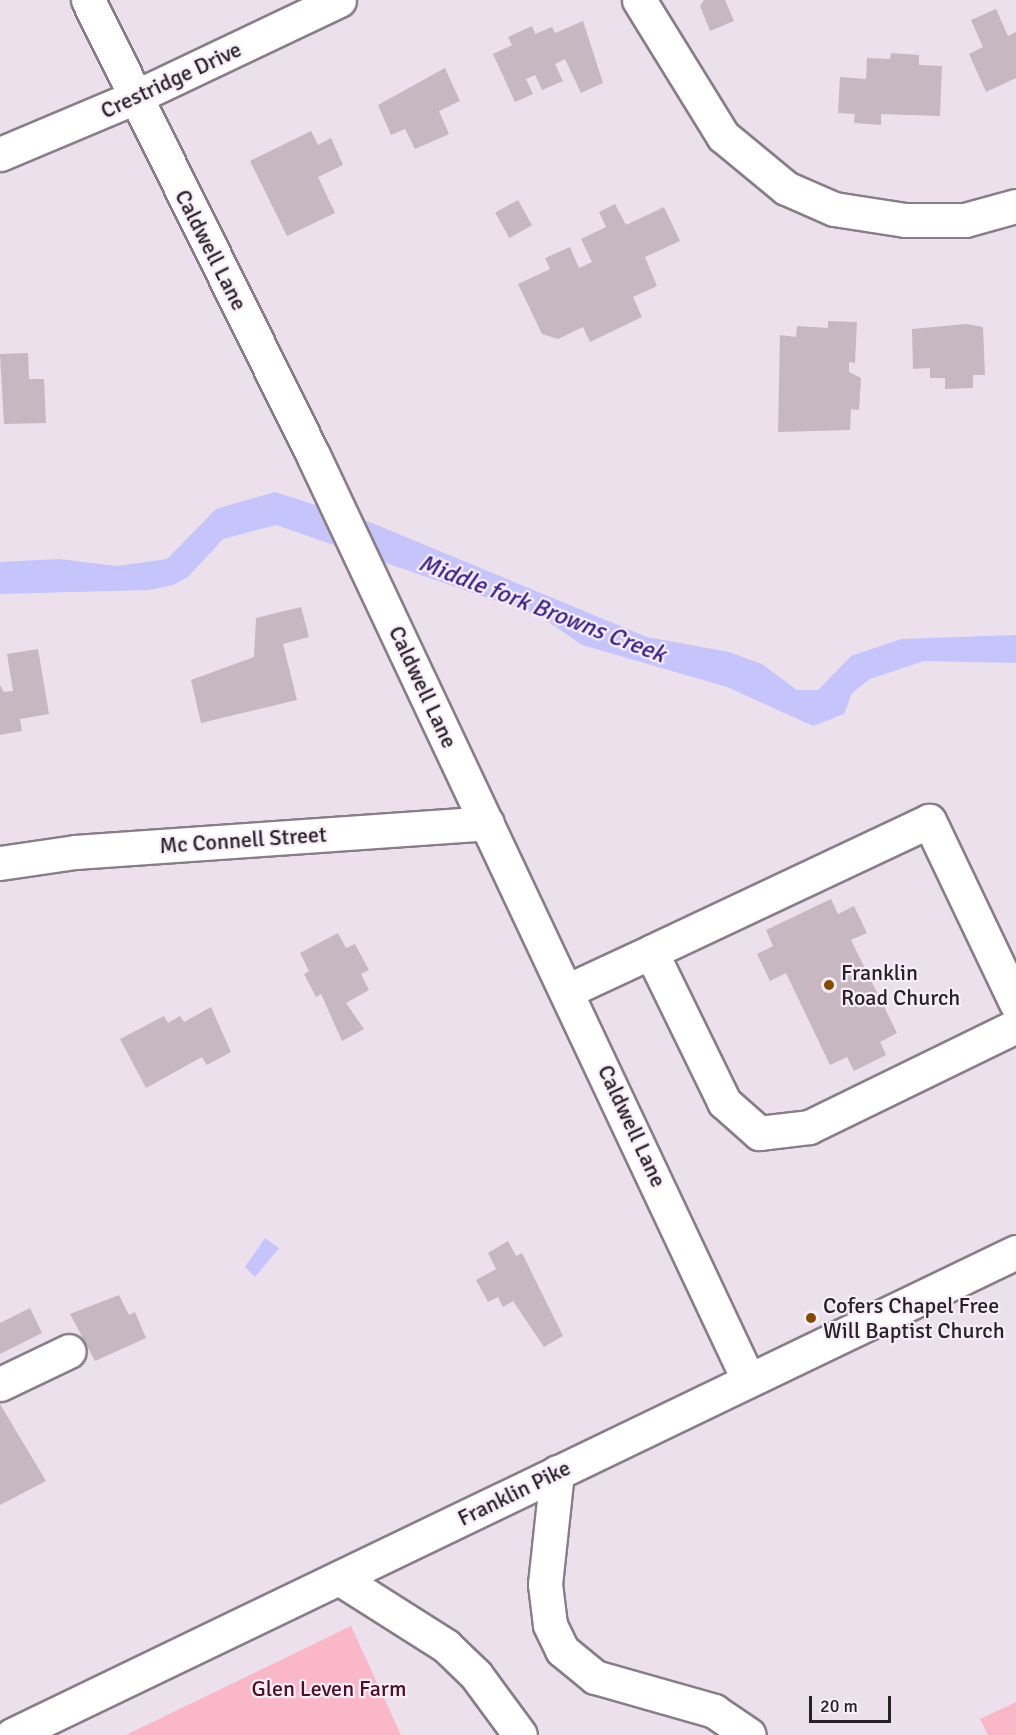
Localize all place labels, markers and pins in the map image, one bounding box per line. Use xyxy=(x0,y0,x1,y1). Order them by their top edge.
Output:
place label: Franklin Road Church xyxy=(841,959,960,1010)
marker: Franklin Road Church xyxy=(822,978,836,992)
place label: Cofers Chapel Free Will Baptist Church xyxy=(823,1292,1005,1344)
marker: Cofers Chapel Free Will Baptist Church xyxy=(804,1311,818,1325)

